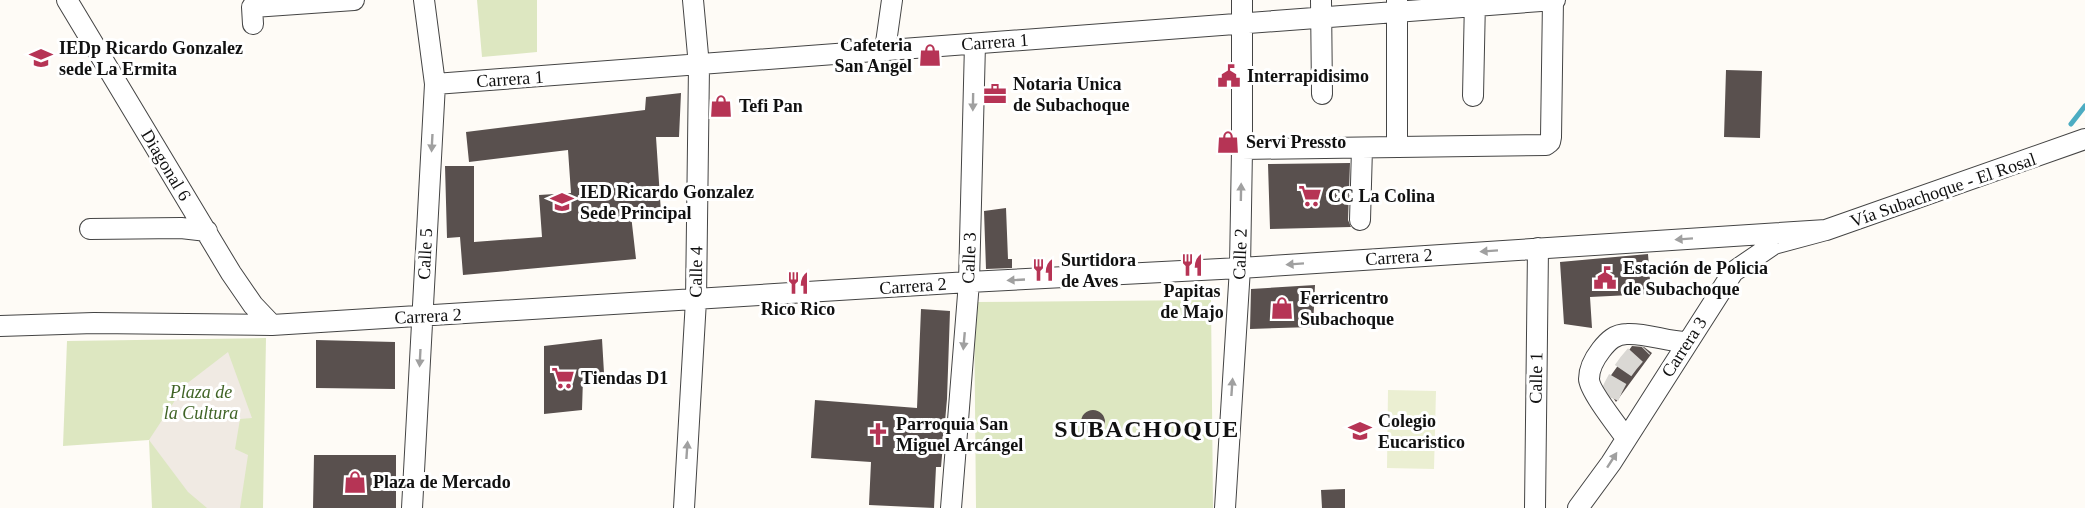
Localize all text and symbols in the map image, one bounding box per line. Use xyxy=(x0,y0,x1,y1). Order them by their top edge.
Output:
street label: Carrera 1 xyxy=(961,30,1029,54)
place label: Cafeteria San Angel xyxy=(834,35,912,76)
place label: IEDp Ricardo Gonzalez sede La Ermita xyxy=(59,38,243,79)
shop icon: Cafeteria San Angel xyxy=(917,42,943,68)
school or university icon: IEDp Ricardo Gonzalez sede La Ermita xyxy=(28,45,54,71)
public building icon: Interrapidisimo xyxy=(1216,63,1242,89)
place label: Interrapidisimo xyxy=(1247,66,1369,86)
street label: Carrera 1 xyxy=(476,67,544,91)
place label: Notaria Unica de Subachoque xyxy=(1013,74,1130,115)
office icon: Notaria Unica de Subachoque xyxy=(982,81,1008,107)
shop icon: Tefi Pan xyxy=(708,93,734,119)
one-way arrow xyxy=(968,93,978,112)
place label: Tefi Pan xyxy=(739,96,803,116)
street label: Diagonal 6 xyxy=(137,126,195,204)
shop icon: Servi Pressto xyxy=(1215,129,1241,155)
place label: Servi Pressto xyxy=(1246,132,1346,152)
one-way arrow xyxy=(427,133,436,152)
street label: Vía Subachoque - El Rosal xyxy=(1848,149,2038,231)
place label: IED Ricardo Gonzalez Sede Principal xyxy=(580,182,754,223)
one-way arrow xyxy=(1236,182,1246,201)
supermarket icon: CC La Colina xyxy=(1297,183,1323,209)
place label: CC La Colina xyxy=(1328,186,1435,206)
school or university icon: IED Ricardo Gonzalez Sede Principal xyxy=(549,189,575,215)
street label: Calle 5 xyxy=(414,228,436,280)
street label: Calle 2 xyxy=(1229,228,1251,280)
street label: Calle 3 xyxy=(958,232,980,284)
one-way arrow xyxy=(1674,234,1693,244)
street label: Carrera 2 xyxy=(1365,245,1433,269)
street label: Calle 4 xyxy=(686,246,706,298)
one-way arrow xyxy=(1480,246,1499,256)
place label: Surtidora de Aves xyxy=(1061,250,1136,291)
restaurant icon: Papitas de Majo xyxy=(1179,252,1205,278)
restaurant icon: Surtidora de Aves xyxy=(1030,257,1056,283)
place label: Estación de Policia de Subachoque xyxy=(1623,258,1768,299)
one-way arrow xyxy=(1285,260,1304,269)
public building icon: Estación de Policia de Subachoque xyxy=(1592,265,1618,291)
restaurant icon: Rico Rico xyxy=(785,270,811,296)
street label: Carrera 2 xyxy=(879,274,947,298)
one-way arrow xyxy=(1007,275,1026,284)
place label: Papitas de Majo xyxy=(1160,281,1224,322)
place label: Ferricentro Subachoque xyxy=(1300,288,1394,329)
shop icon: Ferricentro Subachoque xyxy=(1269,295,1295,321)
place label: Rico Rico xyxy=(761,299,835,319)
street label: Carrera 2 xyxy=(394,304,462,328)
street label: Carrera 3 xyxy=(1657,313,1711,381)
one-way arrow xyxy=(960,331,969,350)
one-way arrow xyxy=(415,349,424,368)
street label: Calle 1 xyxy=(1526,352,1546,404)
supermarket icon: Tiendas D1 xyxy=(550,365,576,391)
place label: Tiendas D1 xyxy=(581,368,668,388)
one-way arrow xyxy=(1228,377,1237,396)
park label: Plaza de la Cultura xyxy=(164,382,238,423)
place label: Colegio Eucaristico xyxy=(1378,411,1465,452)
place label: Parroquia San Miguel Arcángel xyxy=(896,414,1023,455)
district label: SUBACHOQUE xyxy=(1054,416,1240,442)
school or university icon: Colegio Eucaristico xyxy=(1347,418,1373,444)
church icon: Parroquia San Miguel Arcángel xyxy=(865,421,891,447)
one-way arrow xyxy=(682,440,692,459)
one-way arrow xyxy=(1606,453,1618,469)
shop icon: Plaza de Mercado xyxy=(342,469,368,495)
place label: Plaza de Mercado xyxy=(373,472,511,492)

